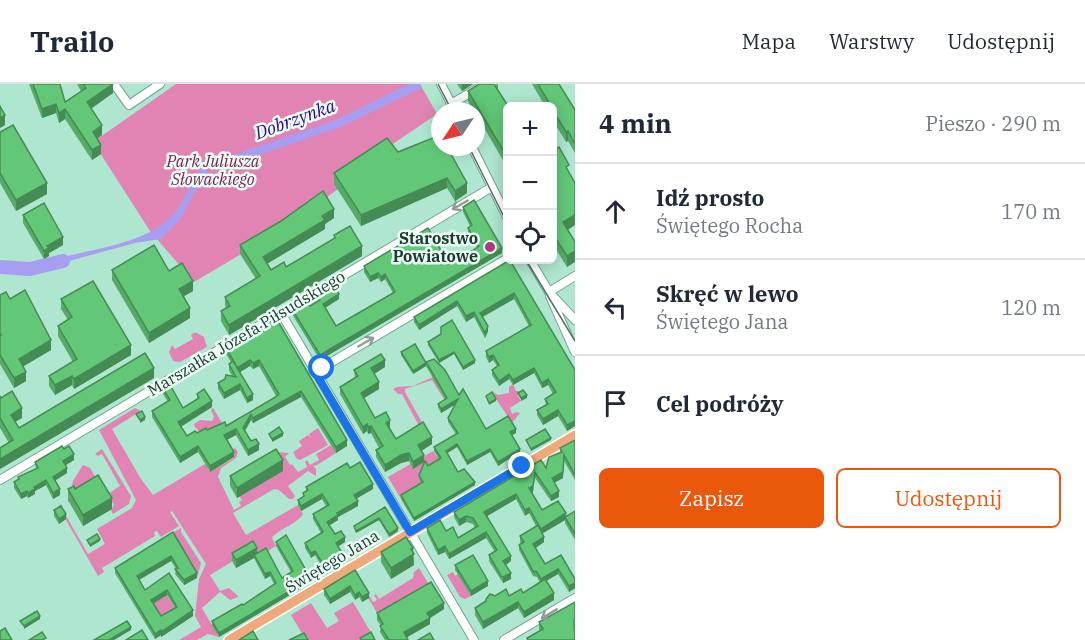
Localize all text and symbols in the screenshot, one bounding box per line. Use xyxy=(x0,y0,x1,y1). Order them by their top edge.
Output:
text: Trailo xyxy=(30,23,114,60)
text: Mapa xyxy=(742,27,796,55)
text: Warstwy xyxy=(829,27,914,55)
text: Udostępnij xyxy=(947,27,1055,55)
water label: Dobrzynka xyxy=(251,94,339,145)
north arrow xyxy=(431,102,485,156)
map controls xyxy=(503,102,557,264)
button: + xyxy=(503,102,557,156)
text: 4 min xyxy=(599,106,672,140)
text: Pieszo · 290 m xyxy=(925,110,1061,137)
park label: Park Juliusza Słowackiego xyxy=(166,151,260,189)
button: − xyxy=(503,156,557,210)
text: Idź prosto xyxy=(656,183,764,212)
icon: ahead xyxy=(599,195,632,228)
text: 170 m xyxy=(1001,198,1061,225)
one-way arrow xyxy=(452,200,469,212)
button: locate xyxy=(503,210,557,264)
text: Świętego Rocha xyxy=(656,212,803,239)
place label: Starostwo Powiatowe xyxy=(393,228,478,266)
marker: Starostwo Powiatowe xyxy=(483,240,497,254)
street label: Marszałka Józefa Piłsudskiego xyxy=(144,266,348,400)
text: Skręć w lewo xyxy=(656,279,799,308)
icon: left xyxy=(599,291,632,324)
text: 120 m xyxy=(1001,294,1061,321)
text: Świętego Jana xyxy=(656,308,788,335)
one-way arrow xyxy=(356,336,374,347)
route start xyxy=(308,354,334,380)
icon: arrive xyxy=(599,387,632,420)
text: Cel podróży xyxy=(656,389,784,418)
route end xyxy=(508,452,534,478)
button: Zapisz xyxy=(599,468,824,528)
button: Udostępnij xyxy=(836,468,1061,528)
street label: Świętego Jana xyxy=(281,524,383,597)
one-way arrow xyxy=(541,608,558,620)

